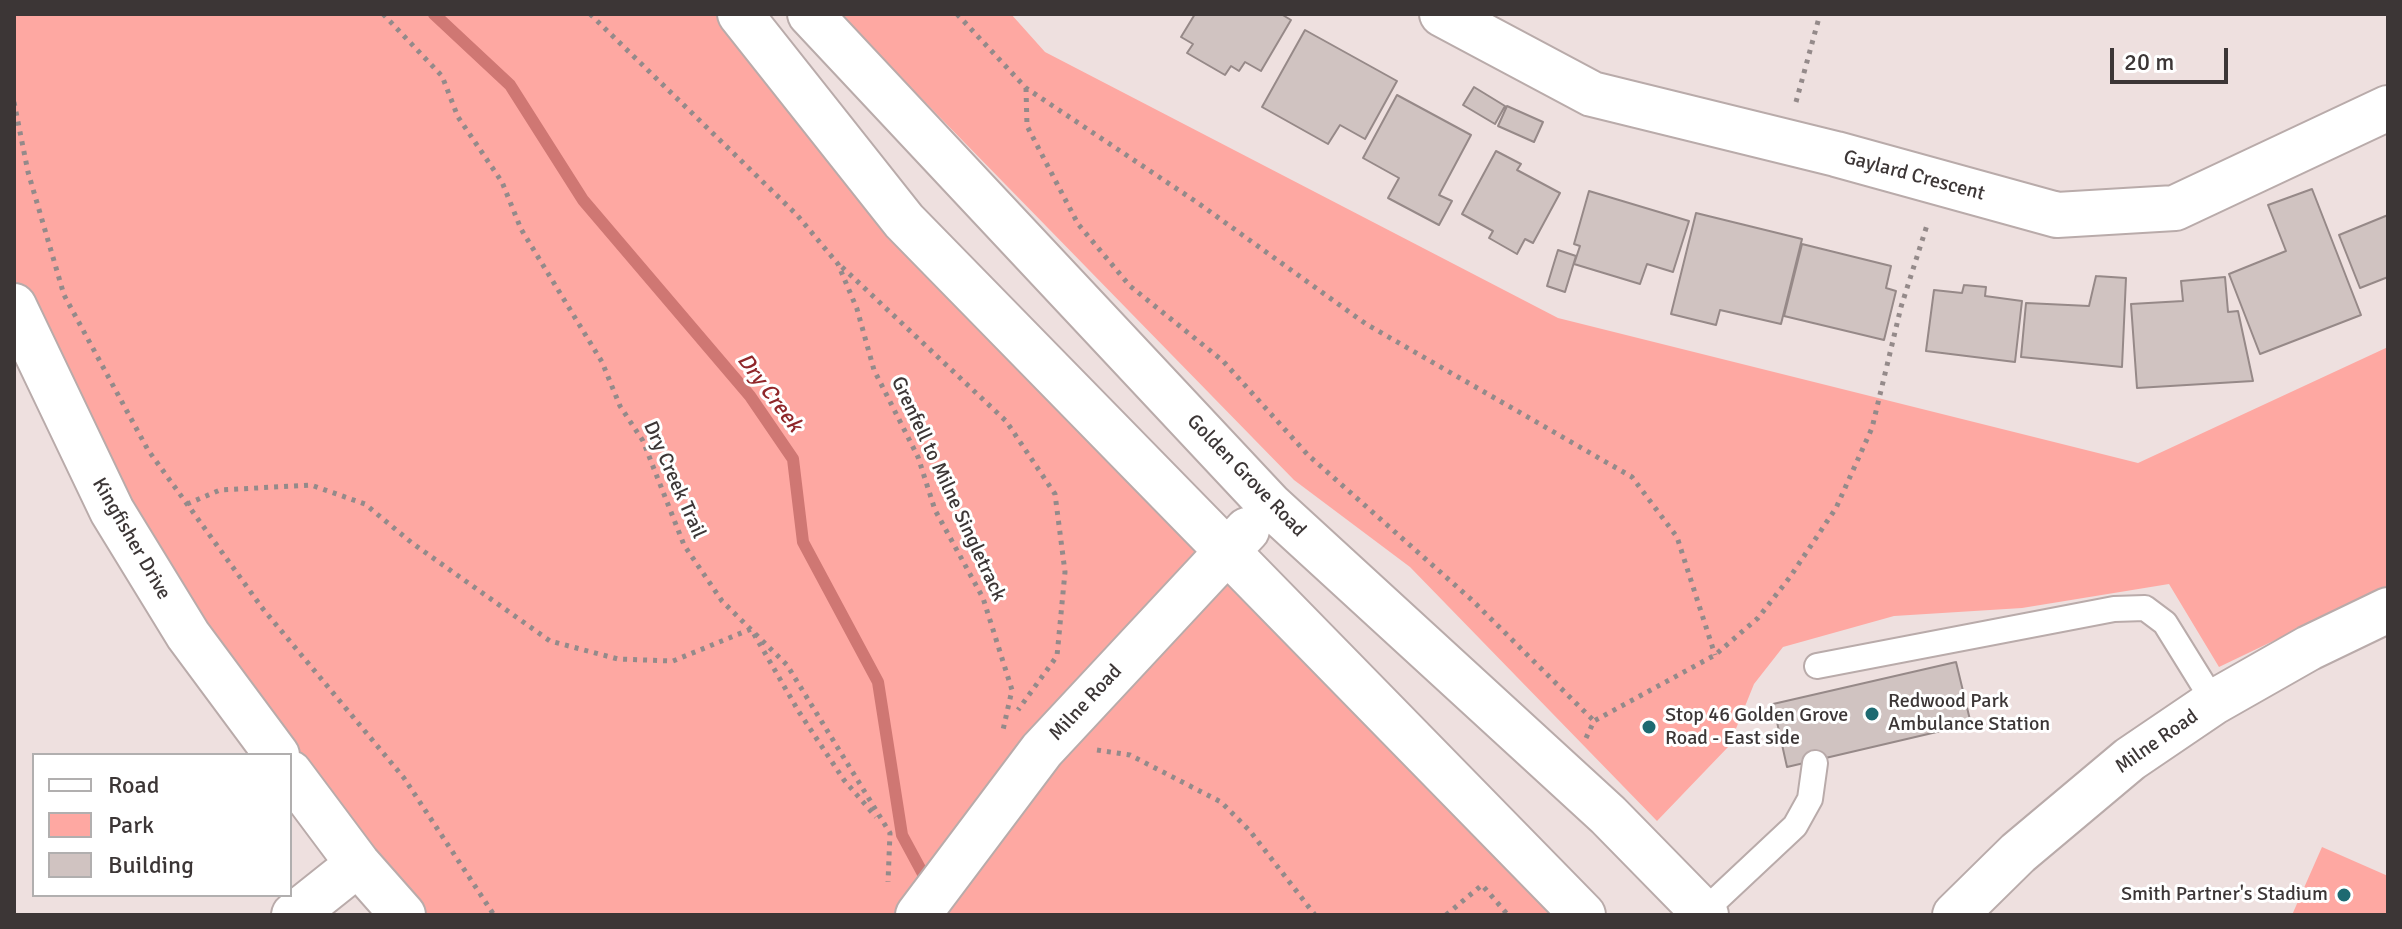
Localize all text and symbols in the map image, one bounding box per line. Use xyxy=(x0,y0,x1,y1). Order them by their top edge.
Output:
scale bar xyxy=(2114,32,2232,82)
text: 20 m xyxy=(2124,47,2174,77)
street label: Gaylard Crescent xyxy=(1841,146,1987,206)
water label: Dry Creek xyxy=(731,348,807,438)
street label: Grenfell to Milne Singletrack xyxy=(885,373,1011,605)
street label: Golden Grove Road xyxy=(1181,410,1311,542)
street label: Dry Creek Trail xyxy=(637,418,711,542)
street label: Kingfisher Drive xyxy=(86,474,176,604)
street label: Milne Road xyxy=(1045,660,1127,746)
place label: Redwood Park Ambulance Station xyxy=(1888,690,2050,737)
place label: Stop 46 Golden Grove Road - East side xyxy=(1665,704,1848,751)
marker: Redwood Park Ambulance Station xyxy=(1863,705,1881,723)
street label: Milne Road xyxy=(2111,705,2203,779)
marker: Stop 46 Golden Grove Road - East side xyxy=(1640,718,1658,736)
legend xyxy=(32,753,292,897)
text: Road xyxy=(108,770,159,800)
text: Park xyxy=(108,810,154,840)
text: Building xyxy=(108,850,194,880)
place label: Smith Partner's Stadium xyxy=(2121,883,2328,907)
marker: Smith Partner's Stadium xyxy=(2335,886,2353,904)

